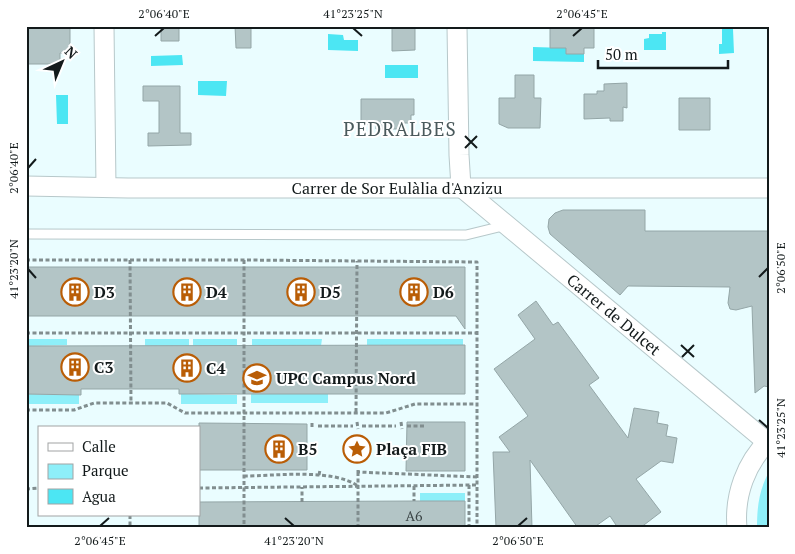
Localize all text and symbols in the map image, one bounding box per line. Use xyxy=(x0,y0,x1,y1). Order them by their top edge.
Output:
text: 2°06'40"E xyxy=(138,6,190,21)
text: 41°23'25"N xyxy=(323,6,383,21)
text: 2°06'45"E xyxy=(556,6,608,21)
north arrow xyxy=(38,38,88,88)
scale bar xyxy=(598,38,728,70)
text: N xyxy=(61,42,82,63)
text: 50 m xyxy=(605,44,638,64)
district label: PEDRALBES xyxy=(343,116,457,141)
text: 2°06'40"E xyxy=(6,142,21,194)
street label: Carrer de Sor Eulàlia d'Anzizu xyxy=(292,177,502,199)
text: 41°23'20"N xyxy=(6,239,21,299)
text: 2°06'50"E xyxy=(773,242,788,294)
street label: Carrer de Dulcet xyxy=(562,269,666,360)
building icon: D3 xyxy=(60,277,90,307)
building icon: D4 xyxy=(172,277,202,307)
building icon: D5 xyxy=(286,277,316,307)
building icon: D6 xyxy=(399,277,429,307)
place label: D3 xyxy=(94,281,115,303)
place label: D4 xyxy=(206,281,227,303)
place label: D5 xyxy=(320,281,341,303)
place label: D6 xyxy=(433,281,454,303)
building icon: C3 xyxy=(60,352,90,382)
building icon: C4 xyxy=(172,353,202,383)
place label: C3 xyxy=(94,356,113,378)
place label: C4 xyxy=(206,357,225,379)
school or university icon: UPC Campus Nord xyxy=(242,363,272,393)
place label: UPC Campus Nord xyxy=(276,367,416,389)
text: 41°23'25"N xyxy=(773,398,788,458)
legend xyxy=(38,426,200,516)
building icon: B5 xyxy=(264,434,294,464)
place icon: Plaça FIB xyxy=(342,434,372,464)
text: Calle xyxy=(82,436,116,456)
place label: B5 xyxy=(298,438,317,460)
place label: Plaça FIB xyxy=(376,438,447,460)
text: Parque xyxy=(82,460,129,480)
text: Agua xyxy=(82,486,116,506)
house number: A6 xyxy=(405,506,423,525)
text: 2°06'45"E xyxy=(74,533,126,548)
text: 41°23'20"N xyxy=(264,533,324,548)
text: 2°06'50"E xyxy=(492,533,544,548)

